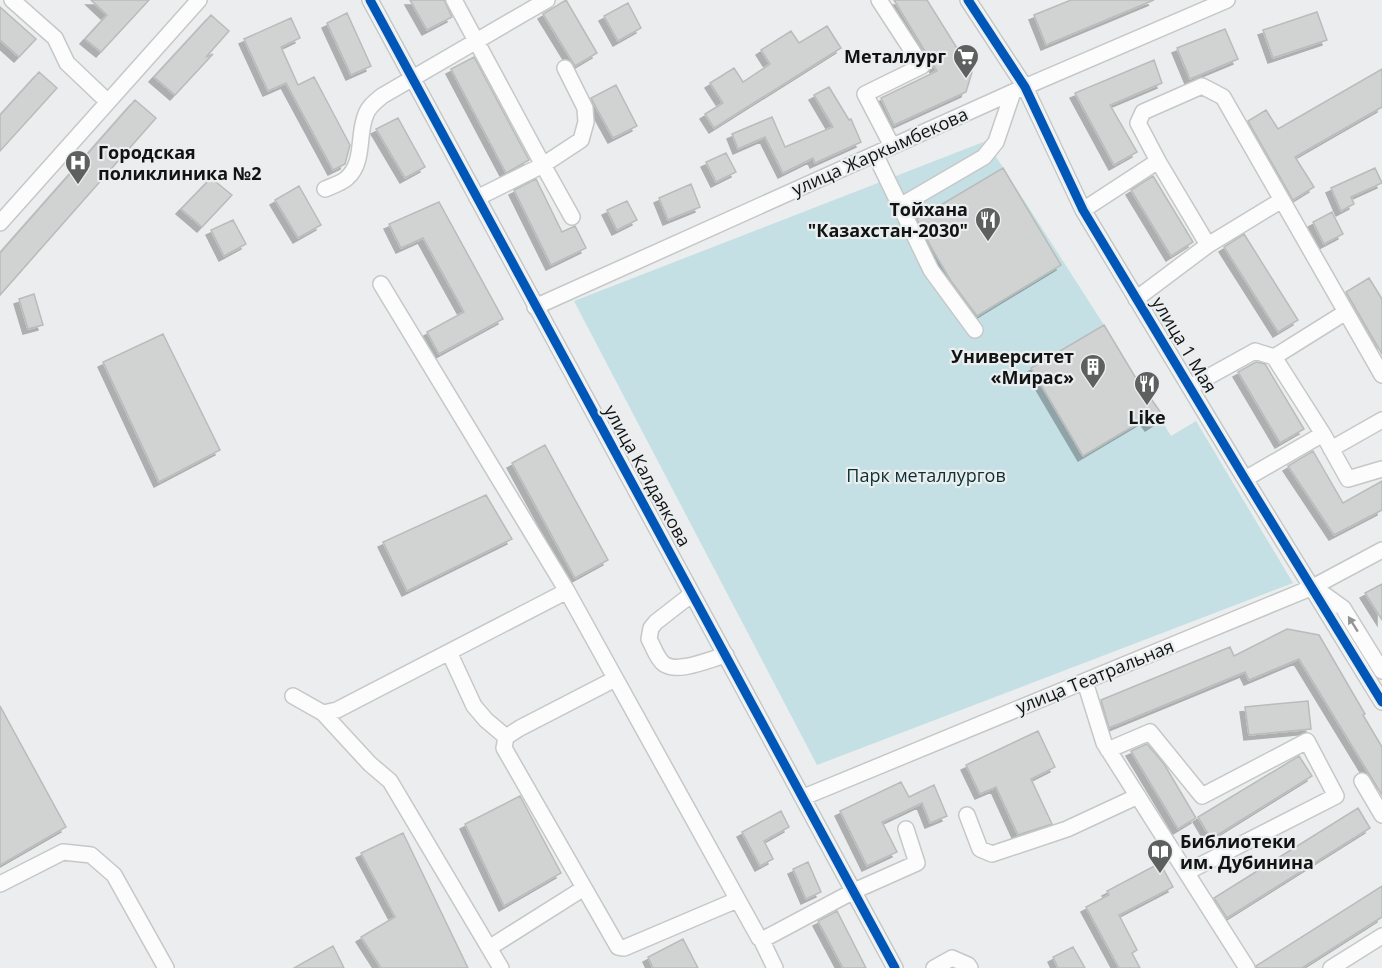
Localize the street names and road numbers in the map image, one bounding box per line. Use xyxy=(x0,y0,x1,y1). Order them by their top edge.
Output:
street label: улица Жаркымбекова xyxy=(788,101,971,201)
street label: улица 1 Мая xyxy=(1147,292,1223,397)
street label: улица Калдаякова xyxy=(599,400,697,551)
street label: улица Театральная xyxy=(1012,633,1177,719)

